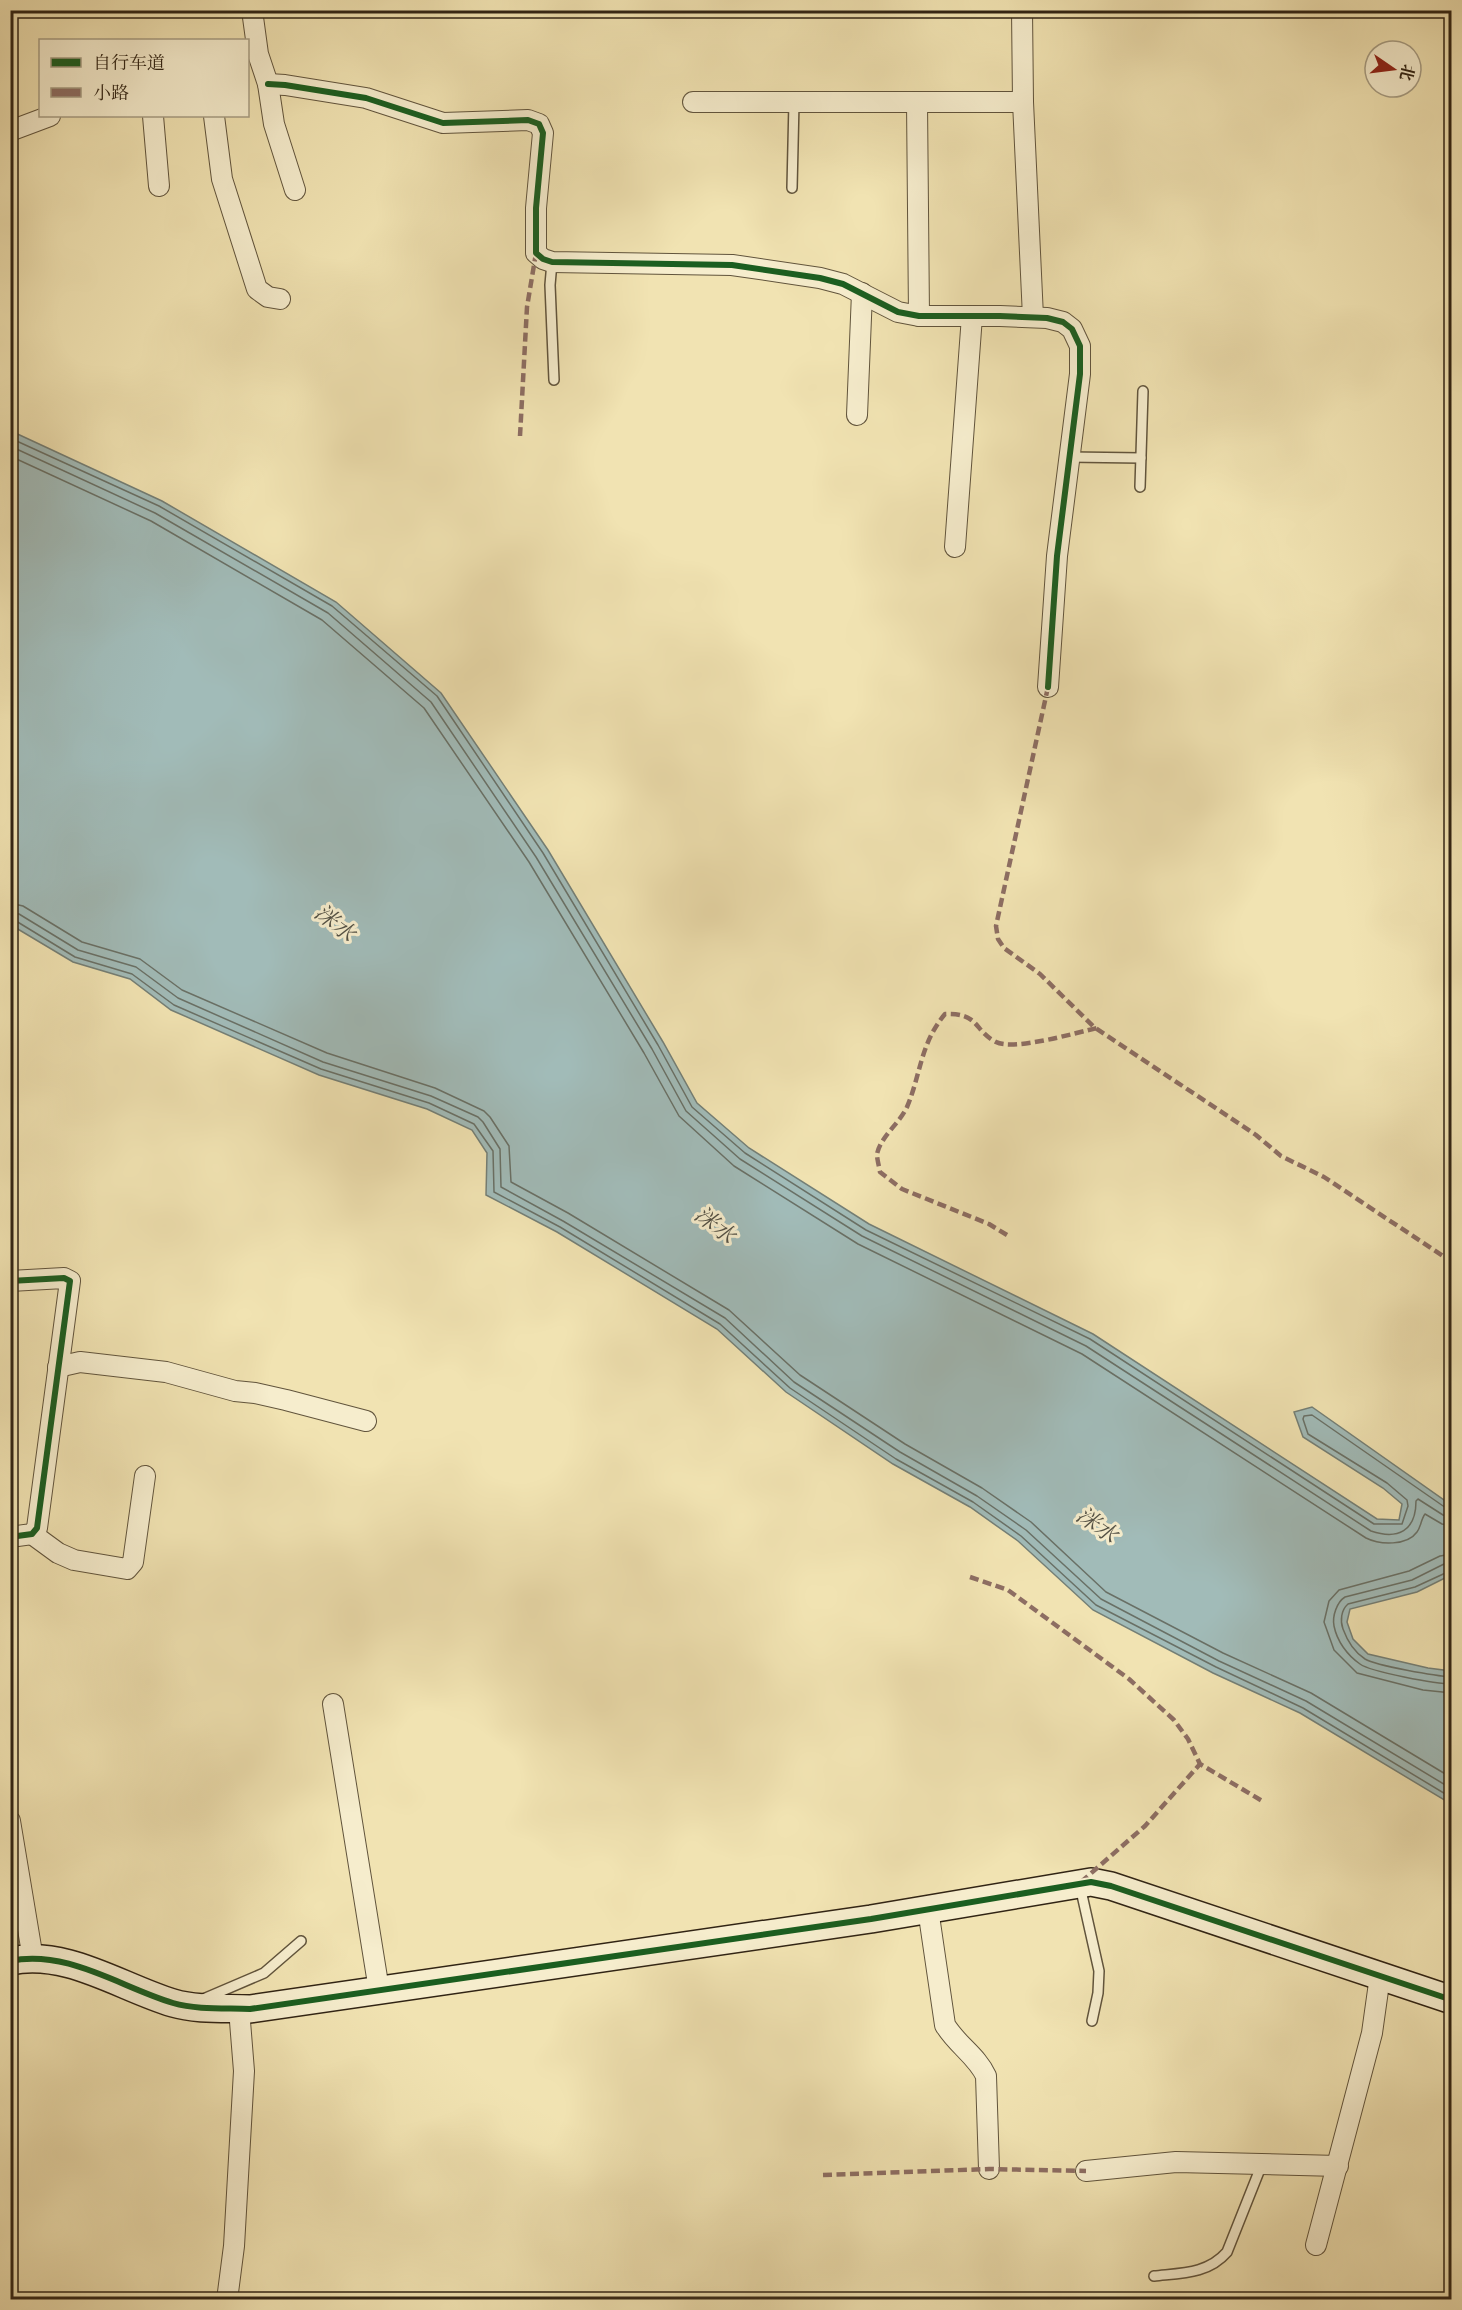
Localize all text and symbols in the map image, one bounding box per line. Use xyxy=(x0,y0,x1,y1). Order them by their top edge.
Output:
legend xyxy=(39,39,249,117)
north arrow xyxy=(1363,39,1423,99)
text: 自行车道 xyxy=(93,51,165,74)
text: 北 xyxy=(1395,62,1419,83)
text: 小路 xyxy=(93,81,129,104)
water label: 洣水 xyxy=(309,898,363,949)
water label: 洣水 xyxy=(689,1200,743,1251)
water label: 洣水 xyxy=(1071,1500,1125,1551)

